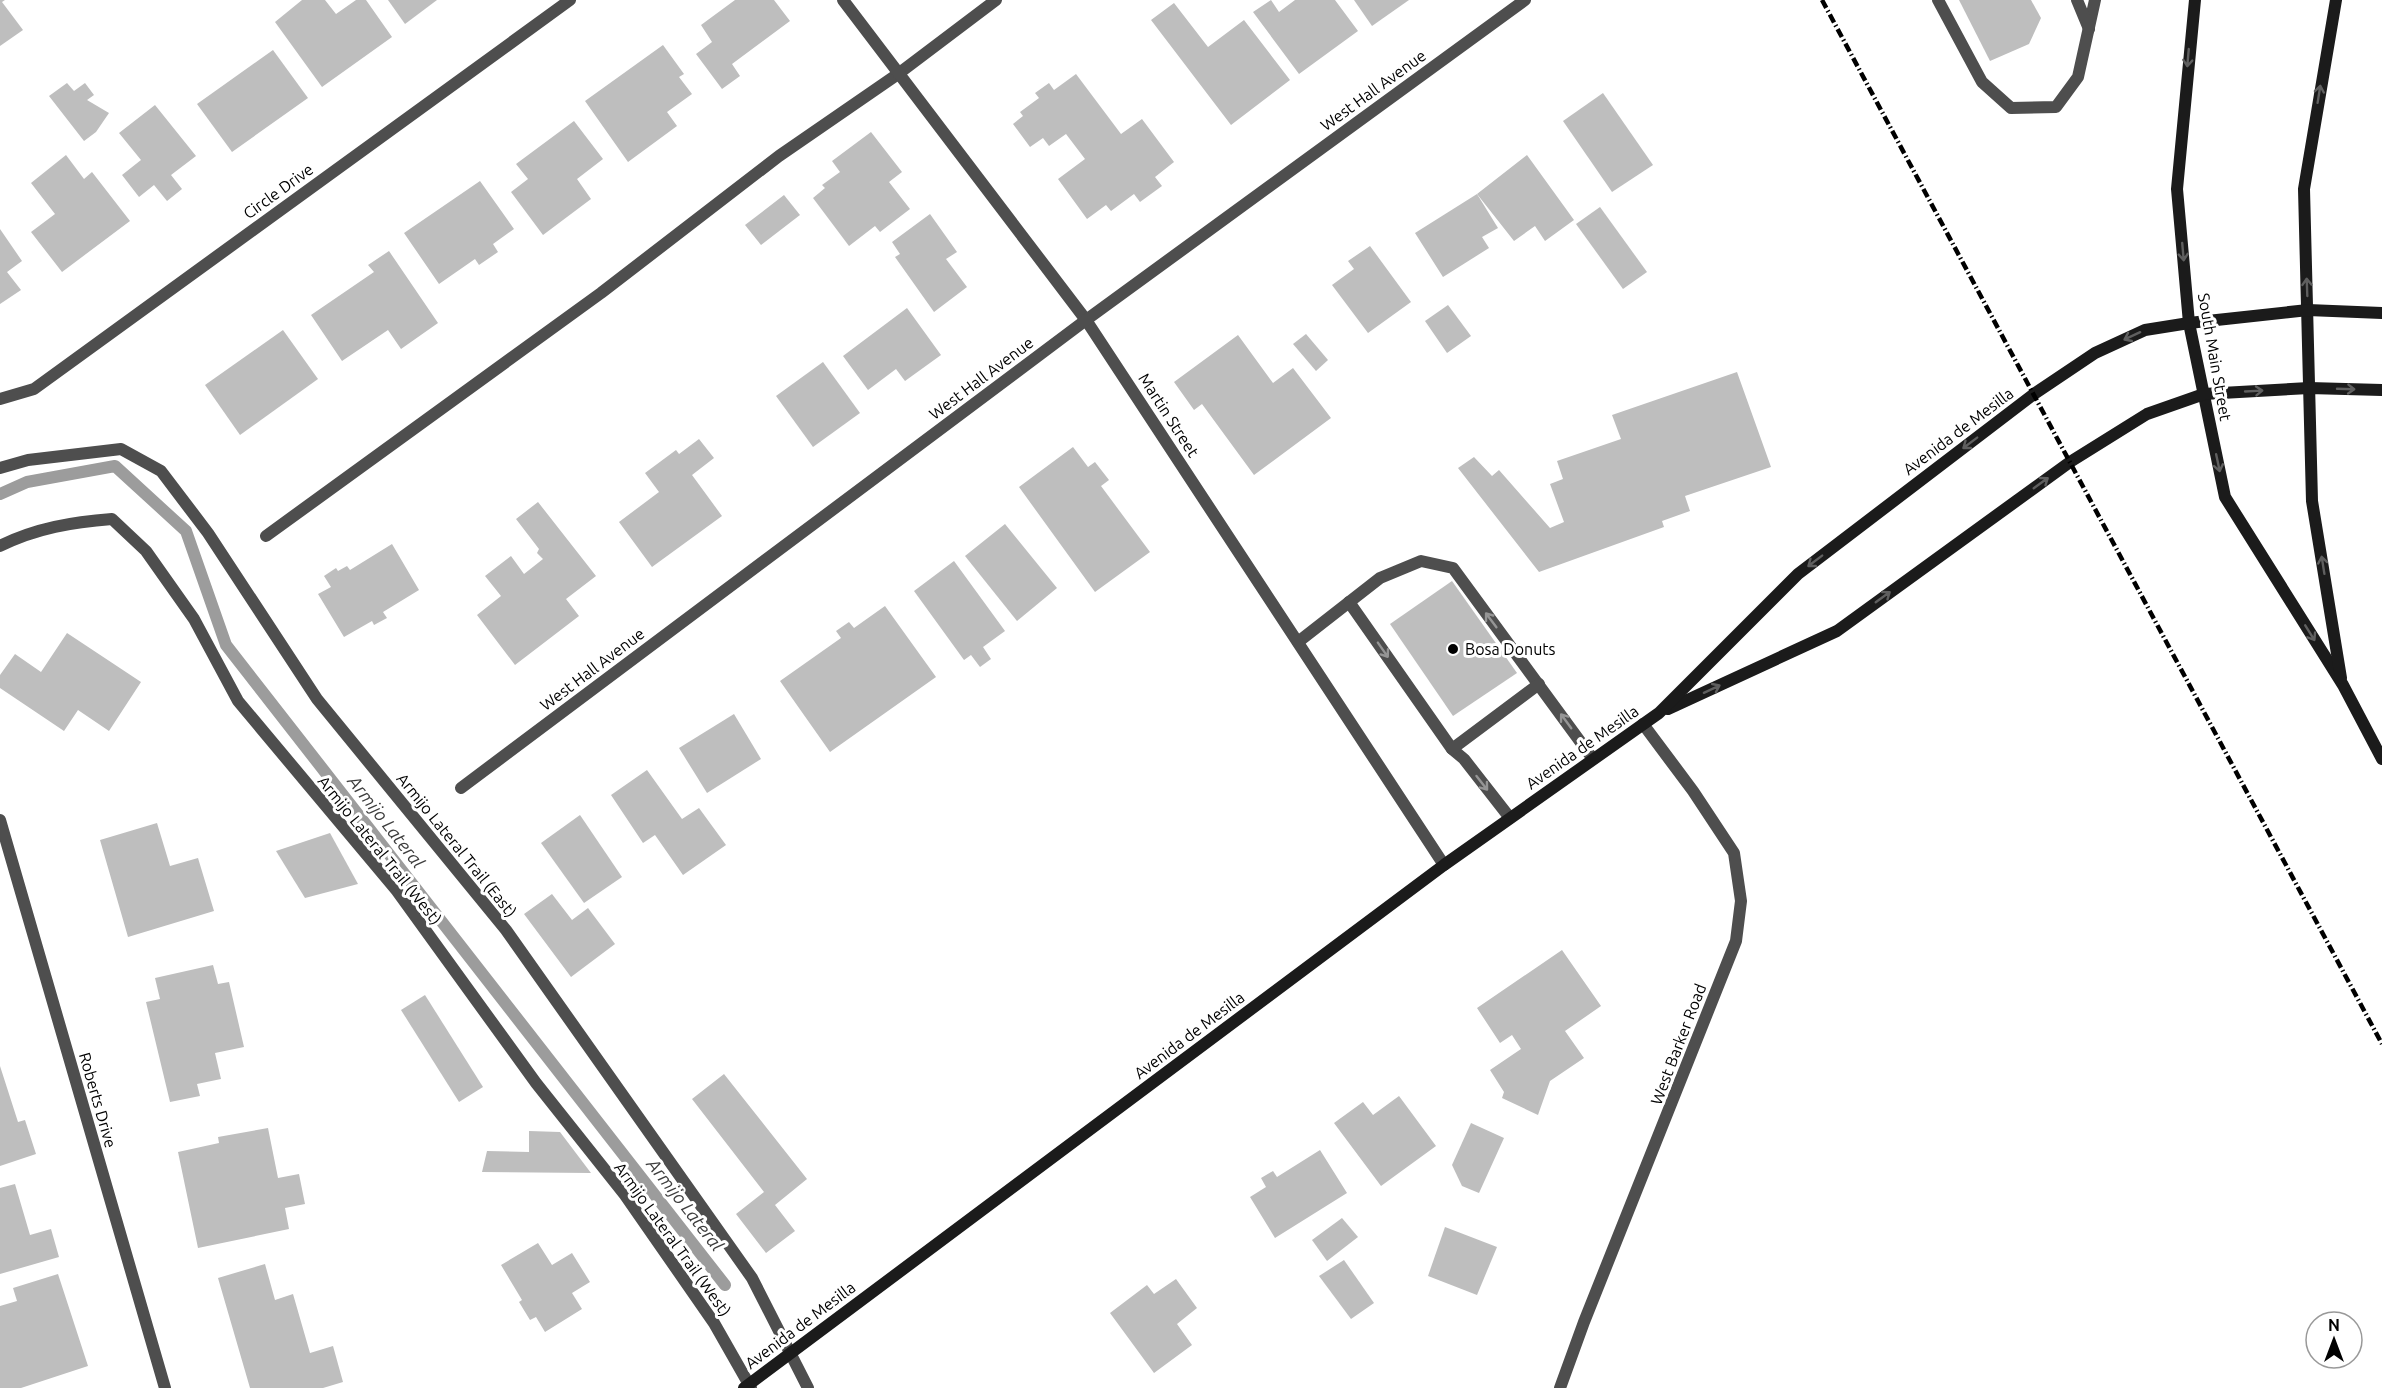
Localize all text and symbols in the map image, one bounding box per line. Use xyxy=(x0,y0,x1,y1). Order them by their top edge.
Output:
street label: West Hall Avenue xyxy=(1317,46,1429,134)
one-way arrow xyxy=(2182,48,2193,67)
one-way arrow xyxy=(2314,84,2325,104)
street label: Circle Drive xyxy=(240,160,316,222)
one-way arrow xyxy=(2178,242,2189,262)
one-way arrow xyxy=(2302,278,2313,298)
street label: South Main Street xyxy=(2195,292,2235,423)
one-way arrow xyxy=(2124,331,2142,343)
street label: West Hall Avenue xyxy=(925,333,1037,423)
street label: Martin Street xyxy=(1135,370,1203,461)
street label: Avenida de Mesilla xyxy=(1899,384,2017,478)
one-way arrow xyxy=(2335,384,2355,395)
one-way arrow xyxy=(2244,385,2264,396)
one-way arrow xyxy=(1962,436,1978,449)
one-way arrow xyxy=(2213,453,2224,472)
one-way arrow xyxy=(2033,476,2049,489)
one-way arrow xyxy=(1807,554,1823,567)
one-way arrow xyxy=(2317,556,2328,576)
one-way arrow xyxy=(1875,591,1891,603)
one-way arrow xyxy=(1485,612,1498,628)
street label: West Hall Avenue xyxy=(536,624,648,714)
one-way arrow xyxy=(2304,624,2316,641)
place label: Bosa Donuts xyxy=(1465,640,1556,658)
one-way arrow xyxy=(1377,641,1389,657)
marker: Bosa Donuts xyxy=(1446,642,1460,656)
one-way arrow xyxy=(1702,682,1720,694)
street label: Avenida de Mesilla xyxy=(1522,701,1642,793)
one-way arrow xyxy=(1560,714,1572,730)
water label: Armijo Lateral xyxy=(344,770,429,872)
street label: Armijo Lateral Trail (East) xyxy=(393,770,520,921)
street label: Armijo Lateral Trail (West) xyxy=(314,772,445,928)
one-way arrow xyxy=(1476,774,1489,790)
street label: West Barker Road xyxy=(1647,981,1709,1107)
street label: Avenida de Mesilla xyxy=(1130,988,1248,1082)
street label: Roberts Drive xyxy=(76,1050,120,1150)
water label: Armijo Lateral xyxy=(643,1153,728,1255)
street label: Armijo Lateral Trail (West) xyxy=(610,1159,735,1320)
street label: Avenida de Mesilla xyxy=(741,1278,859,1372)
north arrow xyxy=(2304,1310,2364,1370)
text: N xyxy=(2328,1316,2340,1334)

